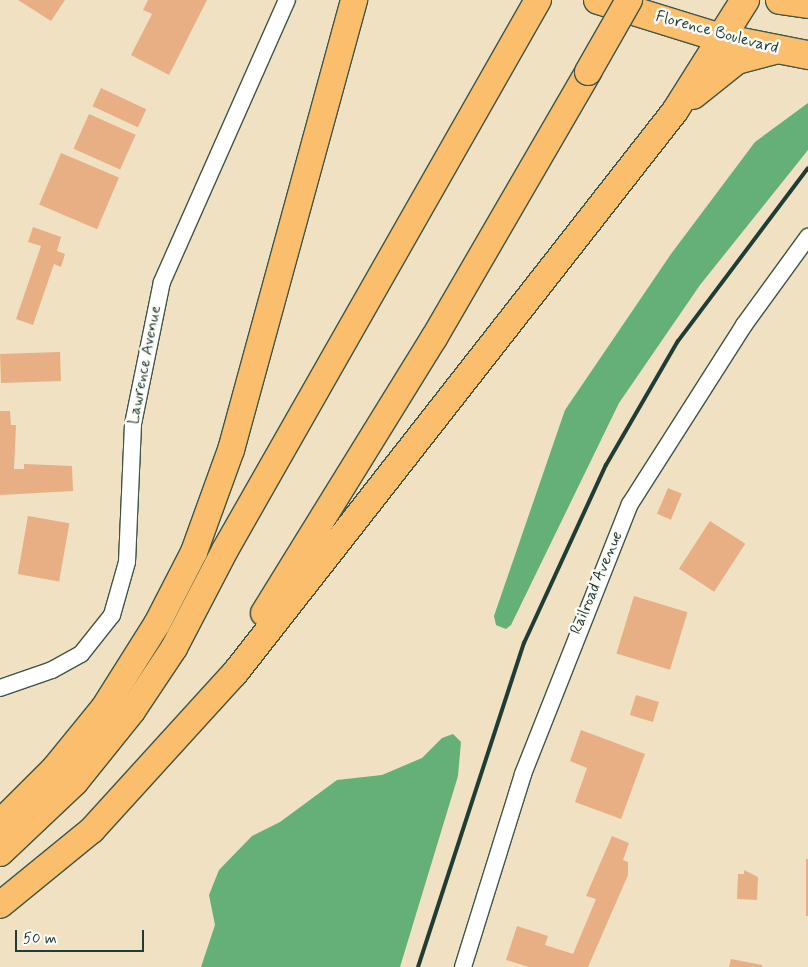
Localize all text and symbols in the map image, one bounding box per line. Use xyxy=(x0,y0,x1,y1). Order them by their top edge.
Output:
street label: Florence Boulevard xyxy=(654,8,780,58)
street label: Lawrence Avenue xyxy=(124,304,166,426)
street label: Railroad Avenue xyxy=(567,530,627,636)
scale bar xyxy=(18,920,146,952)
text: 50 m xyxy=(23,929,57,949)

